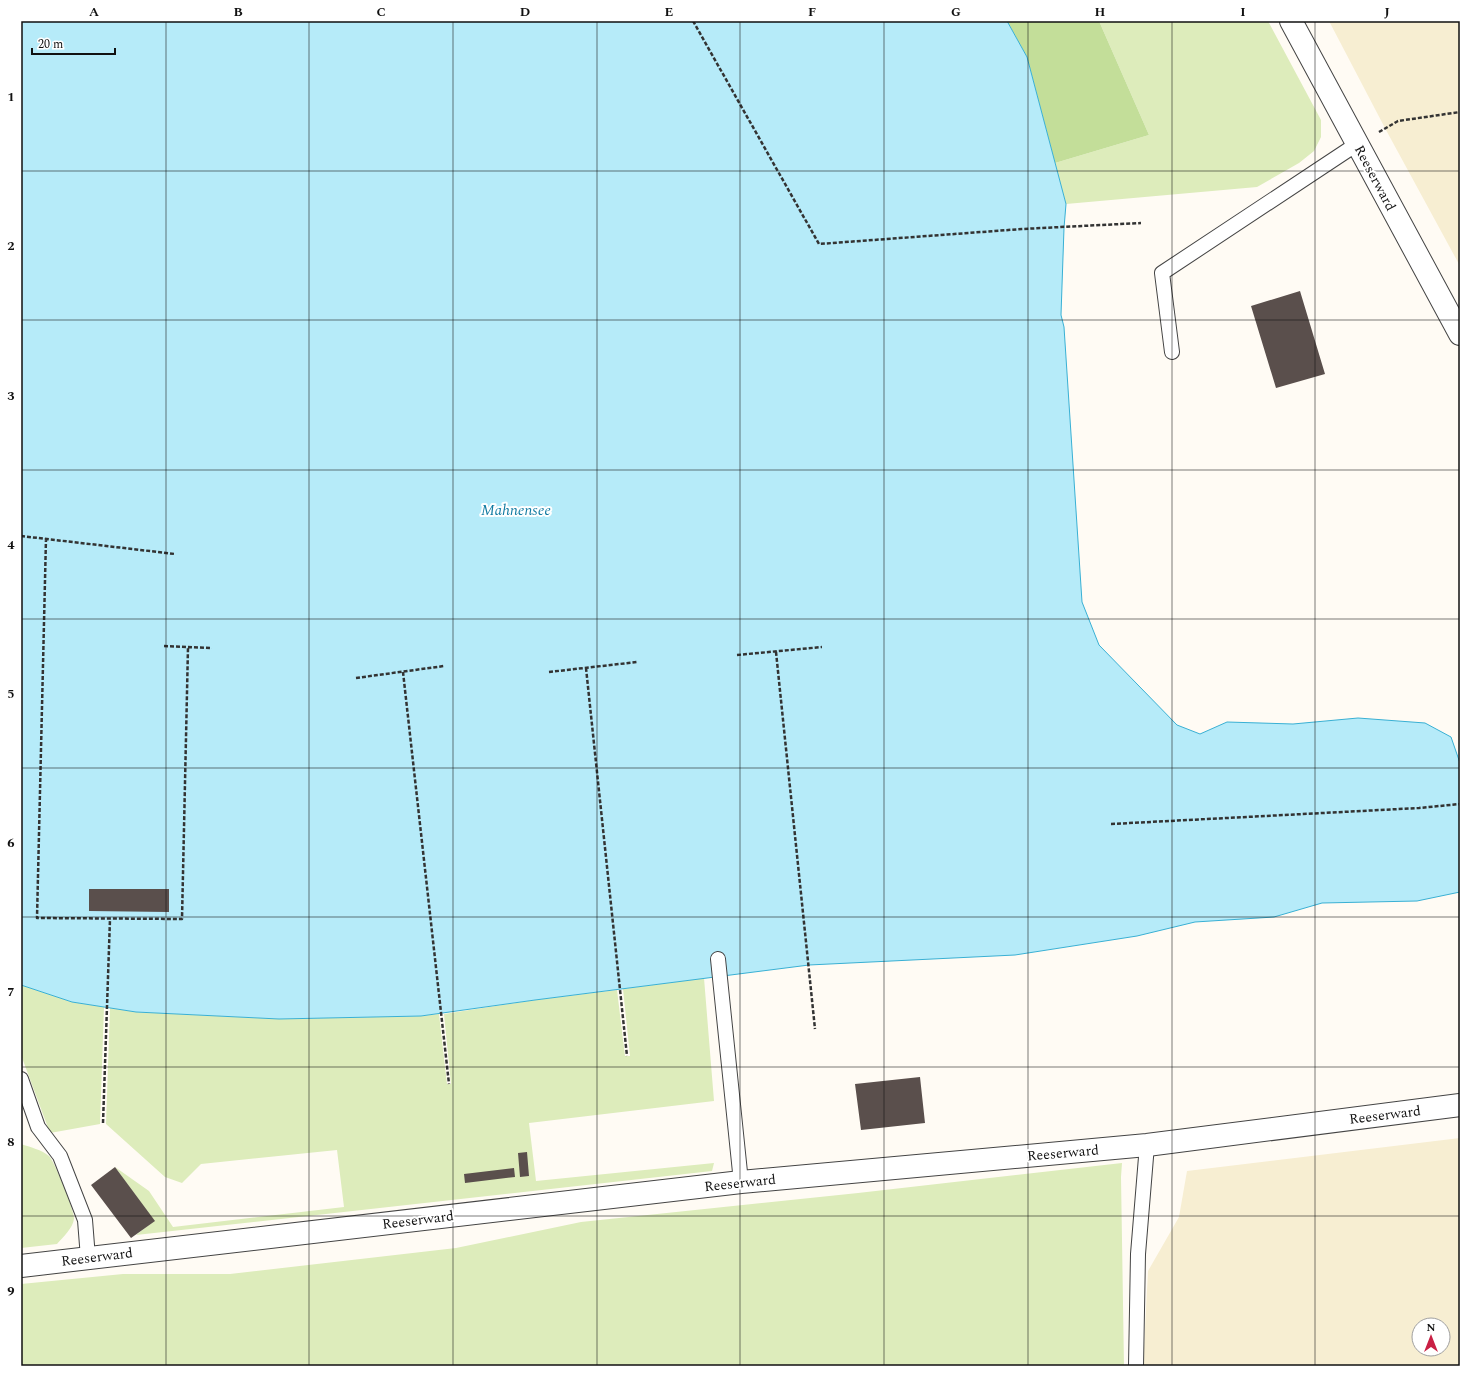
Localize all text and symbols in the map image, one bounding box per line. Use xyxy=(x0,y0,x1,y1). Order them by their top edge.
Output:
text: A xyxy=(89,2,99,22)
text: B xyxy=(233,2,243,22)
text: C xyxy=(376,2,386,22)
text: D xyxy=(520,2,530,22)
text: E xyxy=(665,2,674,22)
text: F xyxy=(808,2,816,22)
text: G xyxy=(951,2,961,22)
text: H xyxy=(1095,2,1106,22)
text: I xyxy=(1240,2,1246,22)
text: J xyxy=(1384,2,1390,22)
scale bar xyxy=(32,30,115,56)
text: 20 m xyxy=(38,35,63,54)
text: 1 xyxy=(7,87,15,107)
street label: Reeserward xyxy=(1349,141,1401,215)
text: 2 xyxy=(7,236,15,256)
text: 3 xyxy=(7,386,15,406)
water label: Mahnensee xyxy=(481,499,551,522)
text: 4 xyxy=(7,535,15,555)
text: 5 xyxy=(7,684,15,704)
text: 6 xyxy=(7,833,15,853)
text: 7 xyxy=(7,982,15,1002)
street label: Reeserward xyxy=(1348,1100,1422,1130)
text: 8 xyxy=(7,1132,15,1152)
street label: Reeserward xyxy=(1026,1139,1100,1167)
street label: Reeserward xyxy=(703,1169,777,1197)
street label: Reeserward xyxy=(381,1205,455,1235)
street label: Reeserward xyxy=(60,1242,134,1272)
text: 9 xyxy=(7,1281,15,1301)
north arrow xyxy=(1411,1317,1451,1357)
text: N xyxy=(1427,1319,1436,1336)

